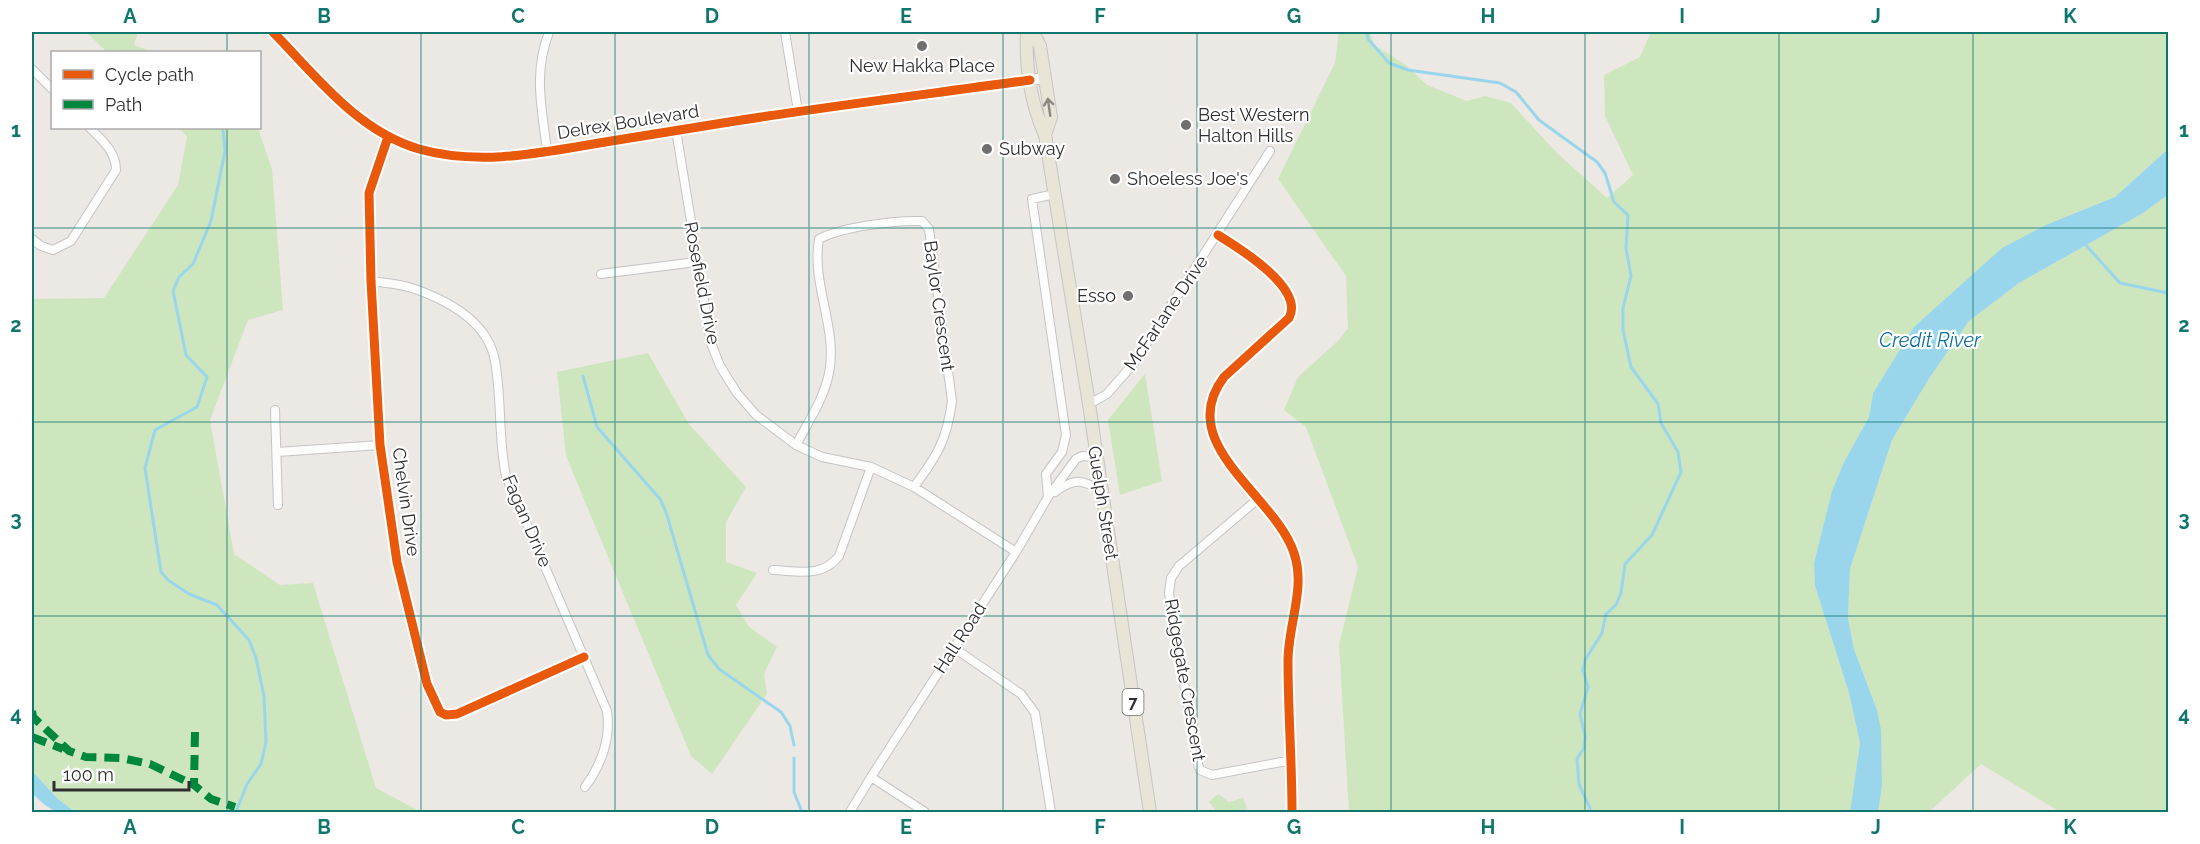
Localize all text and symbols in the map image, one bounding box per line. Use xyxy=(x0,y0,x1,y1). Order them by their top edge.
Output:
text: A xyxy=(123,4,137,28)
text: B xyxy=(317,4,331,28)
text: C xyxy=(511,4,525,28)
text: D xyxy=(705,4,719,28)
text: E xyxy=(900,4,912,28)
text: F xyxy=(1094,4,1106,28)
text: G xyxy=(1287,4,1301,28)
text: H xyxy=(1481,4,1495,28)
text: I xyxy=(1679,4,1685,28)
text: J xyxy=(1871,4,1881,28)
text: K xyxy=(2063,4,2077,28)
marker: New Hakka Place xyxy=(915,39,929,53)
legend xyxy=(51,51,261,129)
place label: New Hakka Place xyxy=(849,55,995,76)
text: Cycle path xyxy=(105,64,194,85)
text: Path xyxy=(105,94,142,115)
one-way arrow xyxy=(1044,98,1055,118)
street label: Delrex Boulevard xyxy=(556,100,700,143)
place label: Best Western Halton Hills xyxy=(1198,104,1309,146)
text: 1 xyxy=(11,118,21,142)
marker: Best Western Halton Hills xyxy=(1179,118,1193,132)
text: 1 xyxy=(2179,118,2189,142)
place label: Subway xyxy=(999,138,1065,159)
marker: Subway xyxy=(980,142,994,156)
place label: Shoeless Joe's xyxy=(1127,168,1249,189)
marker: Shoeless Joe's xyxy=(1108,172,1122,186)
street label: Rosefield Drive xyxy=(680,220,725,346)
street label: Baylor Crescent xyxy=(920,239,959,373)
street label: McFarlane Drive xyxy=(1119,251,1212,374)
place label: Esso xyxy=(1077,285,1116,306)
marker: Esso xyxy=(1121,289,1135,303)
text: 2 xyxy=(10,313,22,337)
text: 2 xyxy=(2178,313,2190,337)
water label: Credit River xyxy=(1879,328,1982,352)
street label: Guelph Street xyxy=(1084,444,1123,561)
street label: Chelvin Drive xyxy=(388,446,425,558)
street label: Fagan Drive xyxy=(499,472,556,571)
text: 3 xyxy=(10,507,22,531)
text: 3 xyxy=(2178,507,2190,531)
street label: Ridgegate Crescent xyxy=(1161,597,1210,763)
street label: Hall Road xyxy=(929,598,990,677)
road number: 7 xyxy=(1122,689,1144,715)
text: 4 xyxy=(10,702,22,726)
text: 4 xyxy=(2178,702,2190,726)
scale bar xyxy=(54,754,189,792)
text: 100 m xyxy=(63,764,114,785)
text: A xyxy=(123,815,137,839)
text: B xyxy=(317,815,331,839)
text: C xyxy=(511,815,525,839)
text: D xyxy=(705,815,719,839)
text: E xyxy=(900,815,912,839)
text: F xyxy=(1094,815,1106,839)
text: G xyxy=(1287,815,1301,839)
text: H xyxy=(1481,815,1495,839)
text: I xyxy=(1679,815,1685,839)
text: J xyxy=(1871,815,1881,839)
text: K xyxy=(2063,815,2077,839)

